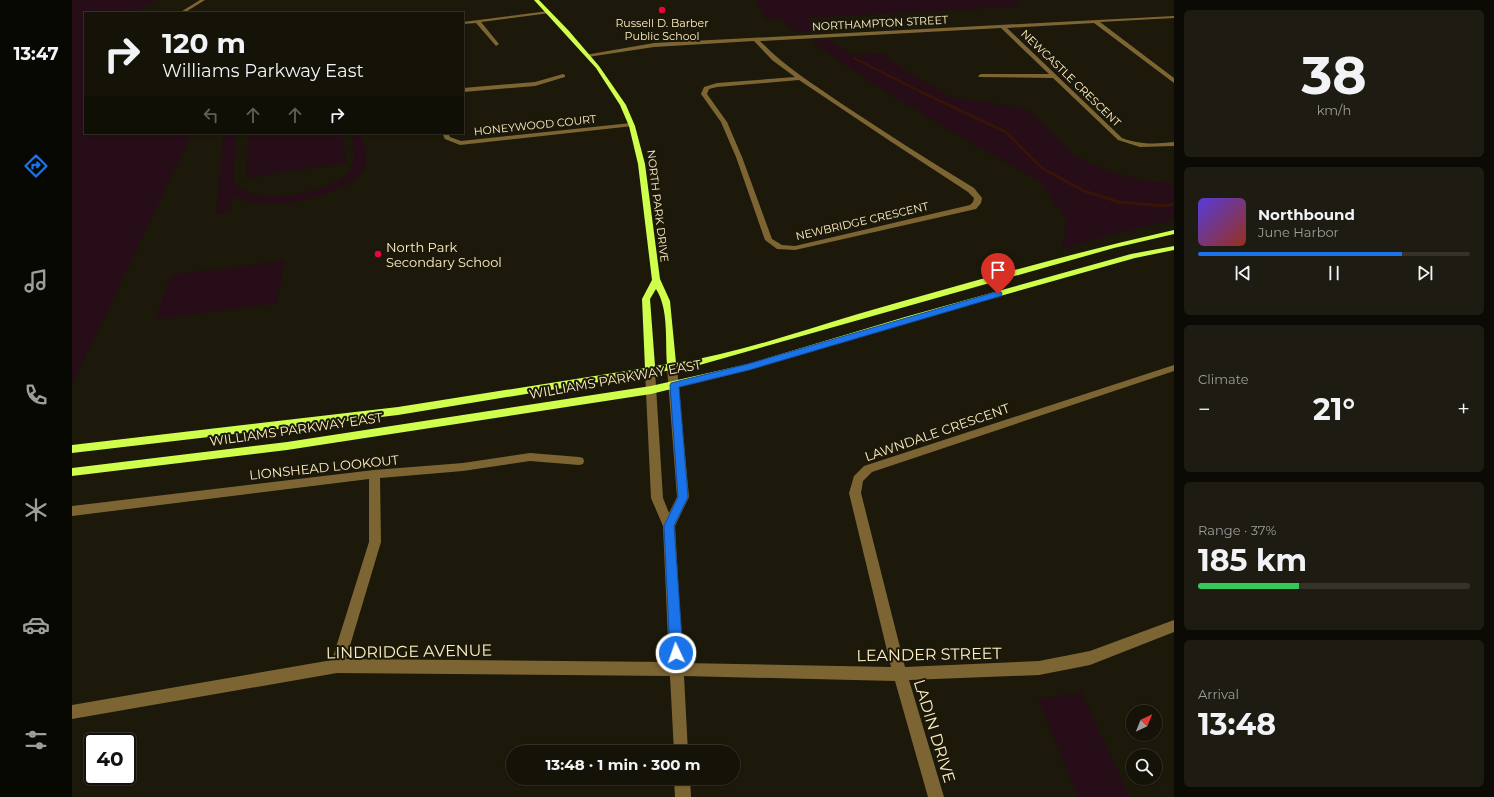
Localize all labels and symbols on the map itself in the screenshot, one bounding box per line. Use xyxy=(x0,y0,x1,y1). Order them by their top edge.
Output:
marker: Russell D. Barber Public School xyxy=(657,5,667,15)
street label: NORTHAMPTON STREET xyxy=(812,12,949,34)
place label: Russell D. Barber Public School xyxy=(615,16,709,43)
street label: NEWCASTLE CRESCENT xyxy=(1018,27,1124,130)
street label: HONEYWOOD COURT xyxy=(473,112,598,138)
street label: NORTH PARK DRIVE xyxy=(644,149,672,263)
street label: NEWBRIDGE CRESCENT xyxy=(794,199,930,243)
place label: North Park Secondary School xyxy=(386,239,502,270)
marker: North Park Secondary School xyxy=(373,249,383,259)
pin xyxy=(981,253,1015,294)
street label: WILLIAMS PARKWAY EAST xyxy=(528,356,703,402)
street label: LAWNDALE CRESCENT xyxy=(862,399,1012,464)
street label: WILLIAMS PARKWAY EAST xyxy=(209,409,384,449)
street label: LIONSHEAD LOOKOUT xyxy=(248,451,400,483)
position arrow xyxy=(655,632,697,674)
street label: LINDRIDGE AVENUE xyxy=(326,641,492,662)
street label: LEANDER STREET xyxy=(856,644,1003,665)
street label: LADIN DRIVE xyxy=(910,677,959,785)
north arrow xyxy=(1126,705,1162,741)
speed limit sign: 40 xyxy=(84,733,136,785)

